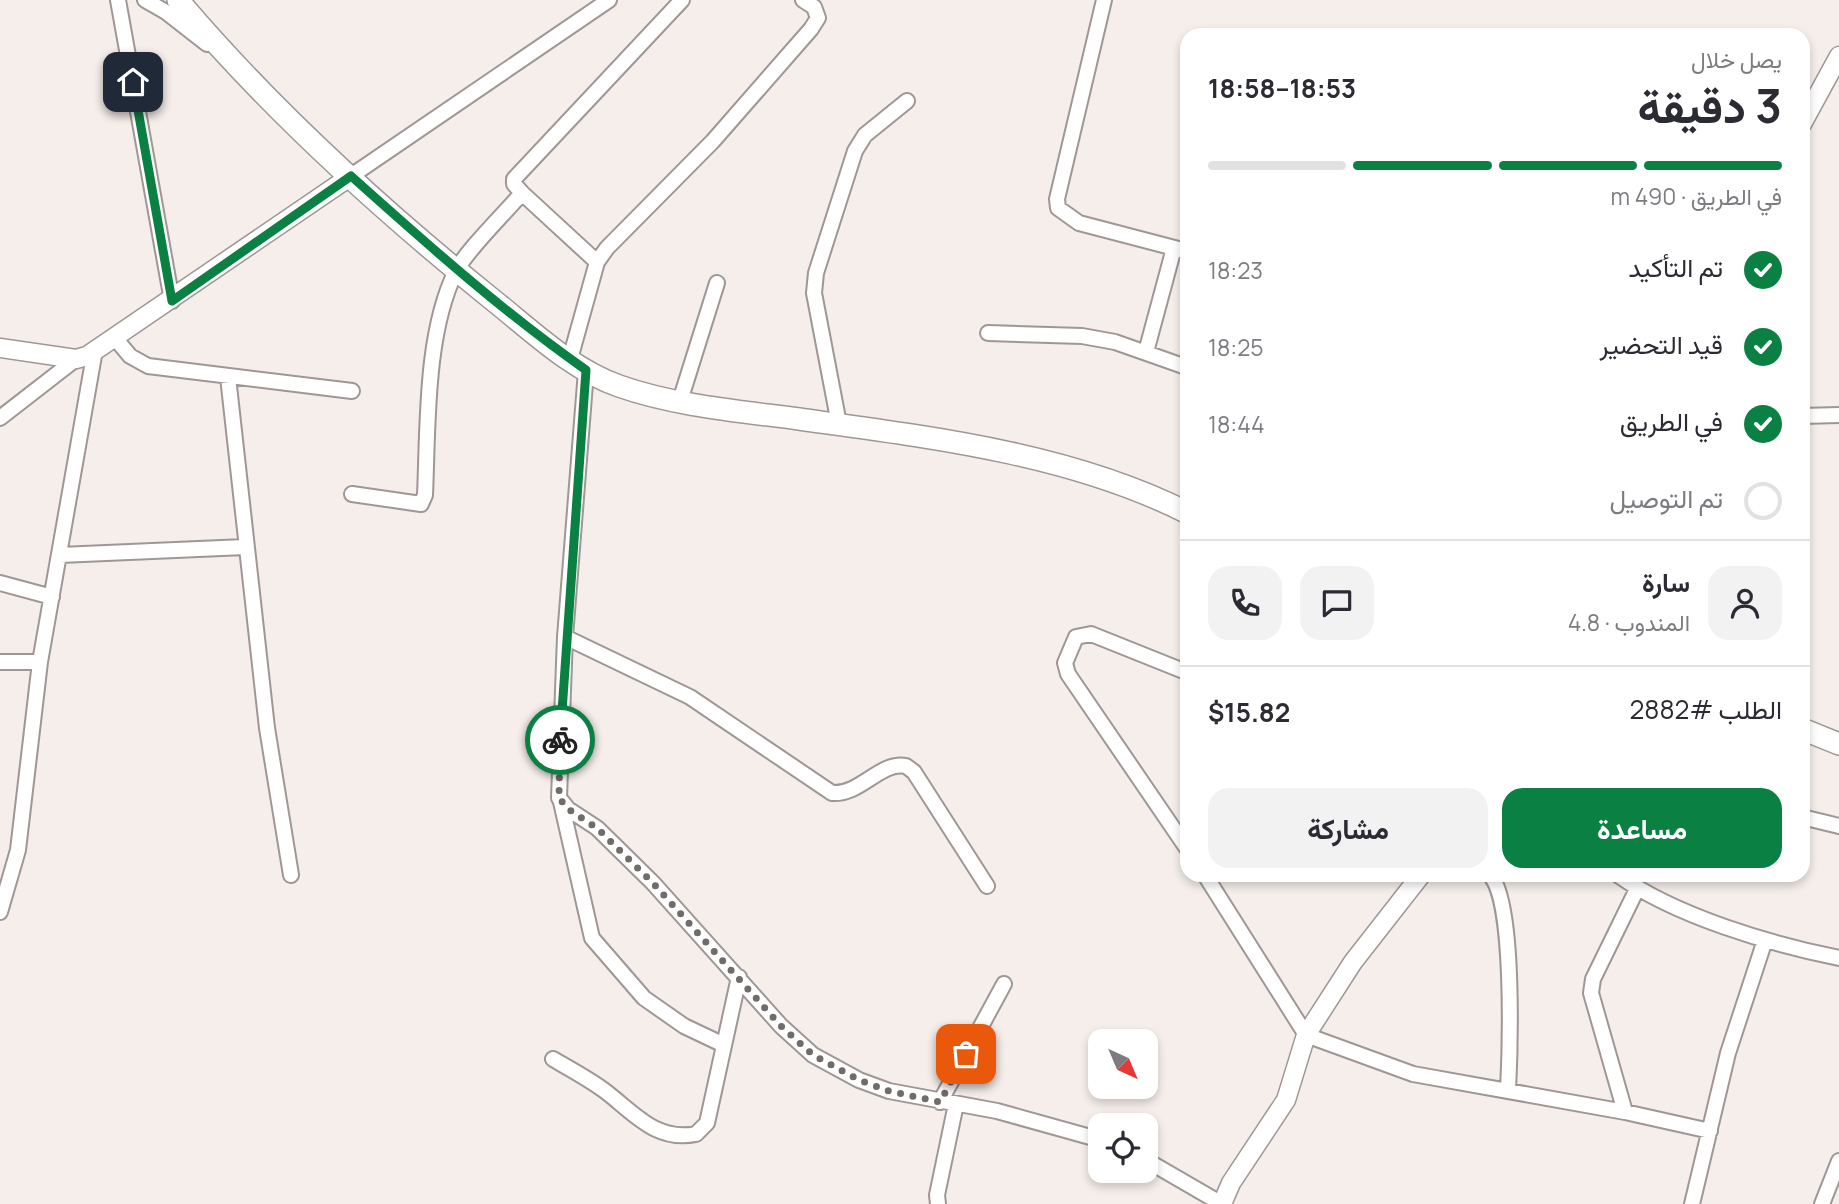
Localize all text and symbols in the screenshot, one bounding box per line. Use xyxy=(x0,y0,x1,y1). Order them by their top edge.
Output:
text: يصل خلال xyxy=(1691,43,1782,75)
pin xyxy=(103,52,163,112)
icon: home xyxy=(114,63,152,101)
text: 18:53–18:58 xyxy=(1208,70,1356,106)
text: 3 دقيقة xyxy=(1638,74,1782,137)
text: في الطريق · 490 m xyxy=(1611,180,1782,212)
text: تم التأكيد xyxy=(1628,249,1723,285)
icon: check xyxy=(1744,251,1782,289)
text: 18:23 xyxy=(1208,254,1263,286)
text: قيد التحضير xyxy=(1599,326,1723,362)
icon: check xyxy=(1744,328,1782,366)
text: 18:25 xyxy=(1208,331,1264,363)
text: في الطريق xyxy=(1620,403,1723,439)
icon: check xyxy=(1744,405,1782,443)
text: 18:44 xyxy=(1208,408,1265,440)
text: تم التوصيل xyxy=(1609,480,1723,516)
text: سارة xyxy=(1642,564,1690,600)
button: phone xyxy=(1208,566,1282,640)
button: chat xyxy=(1300,566,1374,640)
button: person xyxy=(1708,566,1782,640)
text: المندوب · 4.8 xyxy=(1568,606,1690,638)
text: الطلب #2882 xyxy=(1630,691,1782,727)
text: $15.82 xyxy=(1208,694,1290,730)
courier xyxy=(525,705,595,775)
icon: bike xyxy=(541,721,579,759)
button: مشاركة xyxy=(1208,788,1488,868)
button: مساعدة xyxy=(1502,788,1782,868)
pin xyxy=(936,1024,996,1084)
north arrow xyxy=(1088,1029,1158,1099)
map controls xyxy=(1088,1029,1158,1183)
icon: bag xyxy=(947,1035,985,1073)
button: locate xyxy=(1088,1113,1158,1183)

